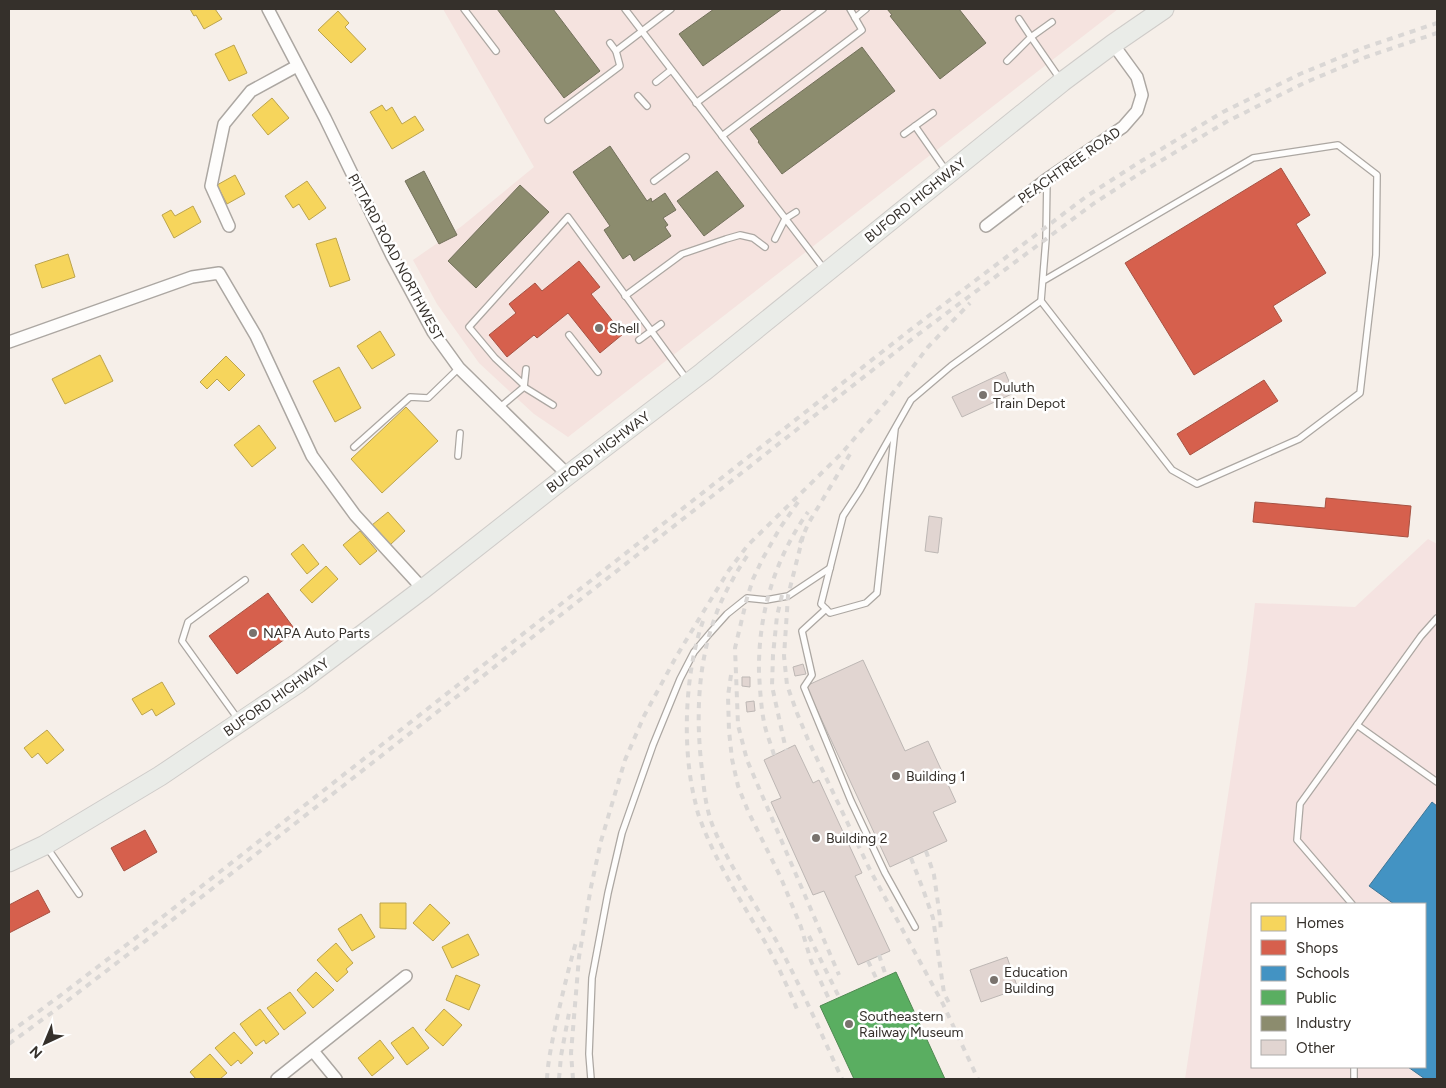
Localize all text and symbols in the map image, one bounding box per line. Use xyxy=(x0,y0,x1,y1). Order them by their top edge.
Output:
street label: PEACHTREE ROAD xyxy=(1015,124,1124,207)
street label: BUFORD HIGHWAY xyxy=(861,154,970,246)
street label: PITTARD ROAD NORTHWEST xyxy=(344,171,447,344)
place label: Shell xyxy=(609,320,639,337)
marker: Shell xyxy=(593,322,605,334)
place label: Duluth Train Depot xyxy=(993,379,1065,412)
marker: Duluth Train Depot xyxy=(977,389,989,401)
street label: BUFORD HIGHWAY xyxy=(543,408,654,497)
place label: NAPA Auto Parts xyxy=(263,625,370,642)
marker: NAPA Auto Parts xyxy=(247,627,259,639)
street label: BUFORD HIGHWAY xyxy=(220,654,333,740)
place label: Building 1 xyxy=(906,768,965,785)
marker: Building 1 xyxy=(890,770,902,782)
place label: Building 2 xyxy=(826,830,887,847)
marker: Building 2 xyxy=(810,832,822,844)
legend xyxy=(1251,903,1426,1068)
text: Homes xyxy=(1296,914,1344,932)
text: Shops xyxy=(1296,939,1338,957)
place label: Education Building xyxy=(1004,964,1068,997)
text: Schools xyxy=(1296,964,1349,982)
marker: Education Building xyxy=(988,974,1000,986)
text: Public xyxy=(1296,989,1337,1007)
place label: Southeastern Railway Museum xyxy=(859,1008,964,1041)
text: Industry xyxy=(1296,1014,1351,1032)
north arrow xyxy=(20,1018,70,1068)
marker: Southeastern Railway Museum xyxy=(843,1018,855,1030)
text: Other xyxy=(1296,1039,1335,1057)
text: N xyxy=(27,1042,46,1062)

